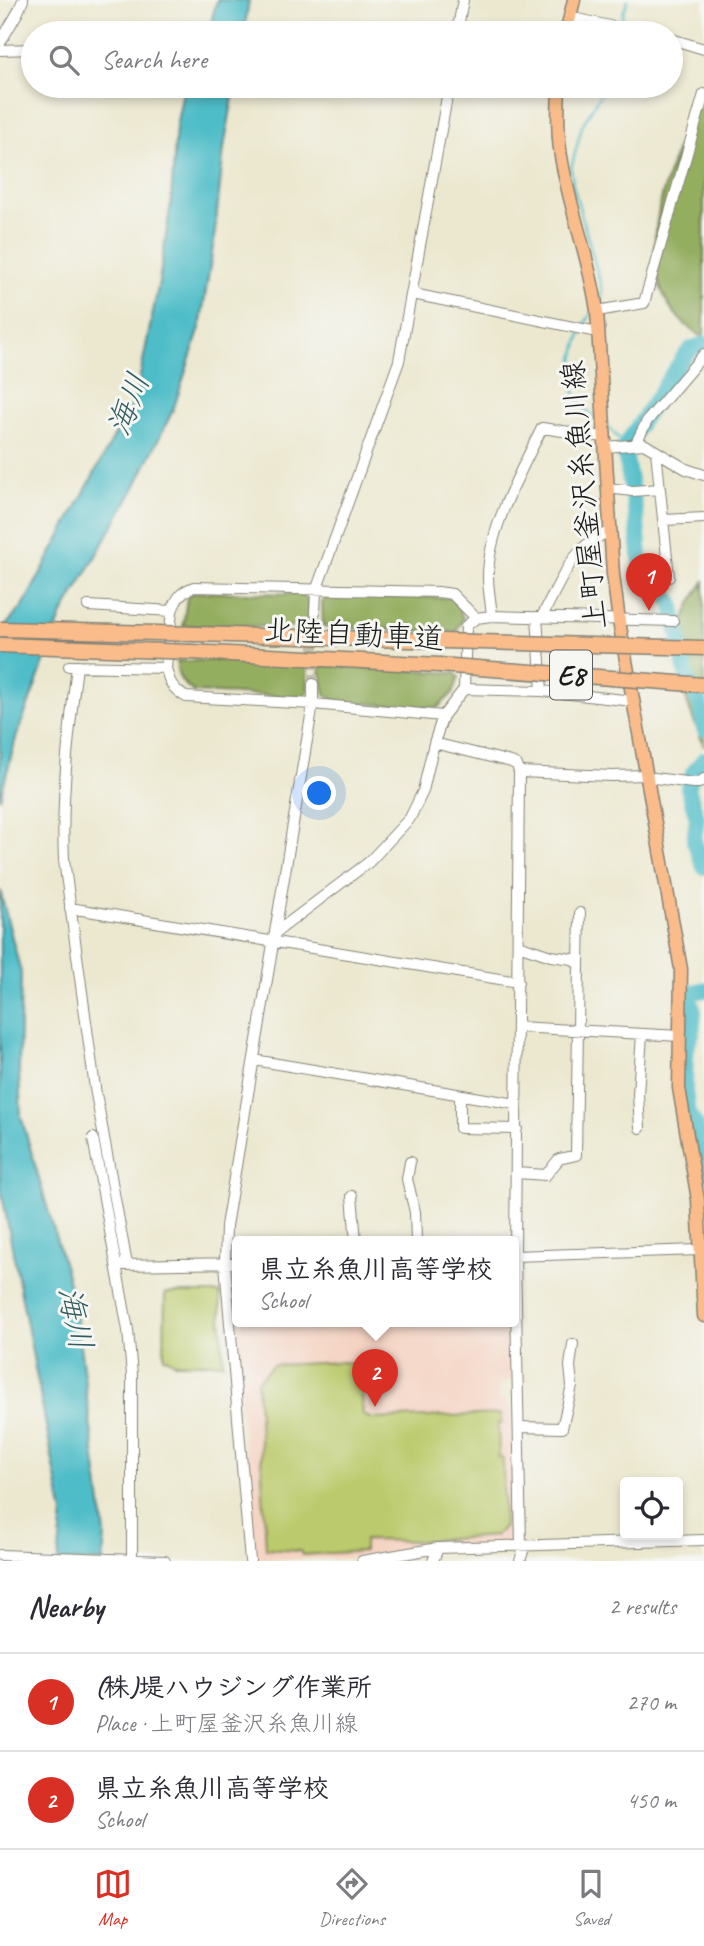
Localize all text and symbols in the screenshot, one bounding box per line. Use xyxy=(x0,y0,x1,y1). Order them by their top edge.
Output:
search box xyxy=(21,21,683,98)
icon: search xyxy=(45,41,83,79)
text: Search here xyxy=(101,43,207,76)
street label: 上町屋釜沢糸魚川線 xyxy=(553,359,615,631)
water label: 海川 xyxy=(98,367,159,441)
pin: 1 xyxy=(626,553,672,611)
street label: 北陸自動車道 xyxy=(263,610,445,658)
road number: E8 xyxy=(550,650,592,700)
your location xyxy=(302,776,336,810)
popup xyxy=(232,1236,519,1327)
text: 県立糸魚川高等学校 xyxy=(258,1253,493,1286)
water label: 海川 xyxy=(49,1283,102,1354)
text: School xyxy=(258,1286,308,1315)
pin: 2 xyxy=(352,1349,398,1407)
map controls xyxy=(620,1477,683,1540)
button: locate xyxy=(620,1477,683,1540)
text: Nearby xyxy=(28,1588,104,1626)
text: 2 results xyxy=(609,1592,676,1621)
text: (株)堤ハウジング作業所 xyxy=(95,1671,372,1704)
text: 1 xyxy=(46,1688,56,1717)
text: 270 m xyxy=(627,1688,676,1717)
text: Place · 上町屋釜沢糸魚川線 xyxy=(95,1709,358,1738)
text: 県立糸魚川高等学校 xyxy=(95,1772,329,1805)
text: 2 xyxy=(46,1786,56,1815)
text: 450 m xyxy=(627,1786,676,1815)
text: School xyxy=(95,1805,144,1834)
tab: Map xyxy=(94,1865,132,1931)
tab: Directions xyxy=(319,1865,385,1931)
tab: Saved xyxy=(572,1865,610,1931)

